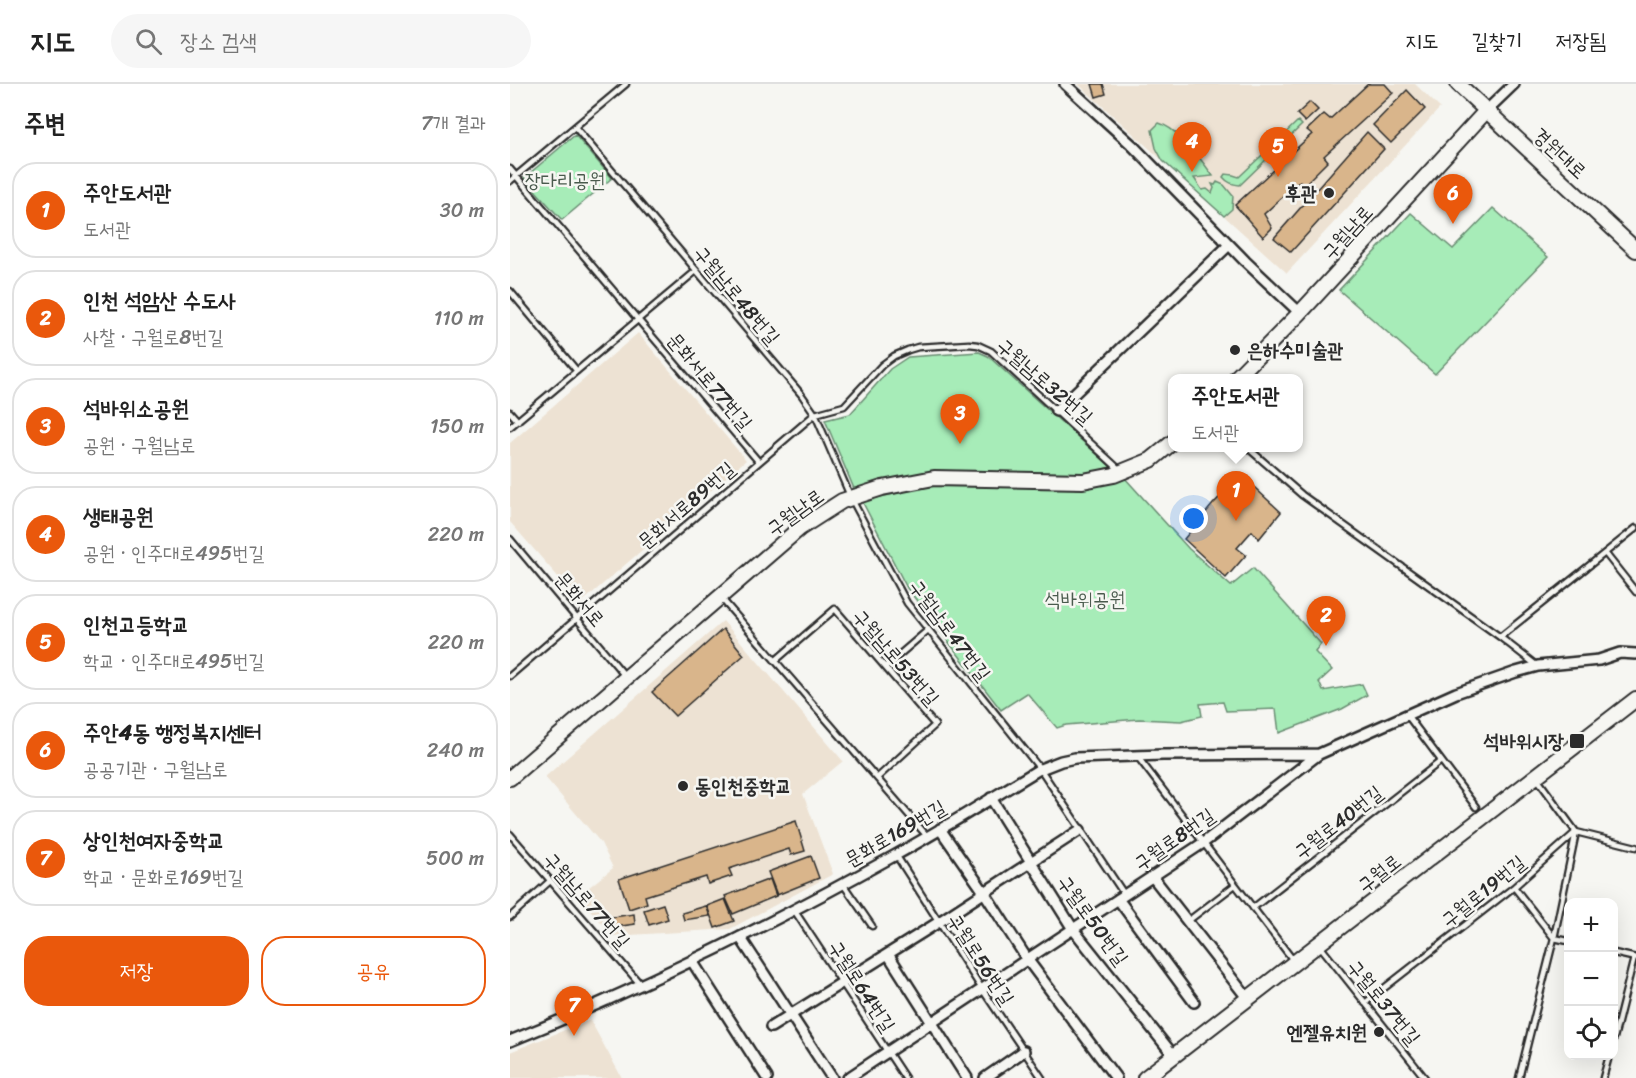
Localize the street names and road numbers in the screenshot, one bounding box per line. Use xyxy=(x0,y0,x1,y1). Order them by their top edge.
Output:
street label: 경원대로 xyxy=(1524,119,1595,188)
street label: 구월남로 xyxy=(1313,197,1382,268)
street label: 구월남로48번길 xyxy=(684,238,789,353)
street label: 문화서로77번길 xyxy=(658,324,761,438)
street label: 구월남로32번길 xyxy=(988,329,1101,434)
street label: 문화서로89번길 xyxy=(629,453,743,558)
street label: 구월남로 xyxy=(759,479,832,545)
street label: 문화서로 xyxy=(546,563,614,635)
street label: 구월남로47번길 xyxy=(899,572,1000,689)
street label: 구월남로53번길 xyxy=(843,601,948,714)
street label: 구월로40번길 xyxy=(1286,776,1391,869)
street label: 문화로169번길 xyxy=(838,790,953,877)
street label: 구월로8번길 xyxy=(1126,799,1222,880)
street label: 구월남로77번길 xyxy=(534,844,639,957)
street label: 구월로 xyxy=(1350,845,1409,902)
street label: 구월로19번길 xyxy=(1433,846,1534,937)
street label: 구월로50번길 xyxy=(1047,867,1138,973)
street label: 구월로56번길 xyxy=(938,906,1024,1012)
street label: 구월로64번길 xyxy=(818,933,905,1040)
street label: 구월로37번길 xyxy=(1338,951,1430,1053)

